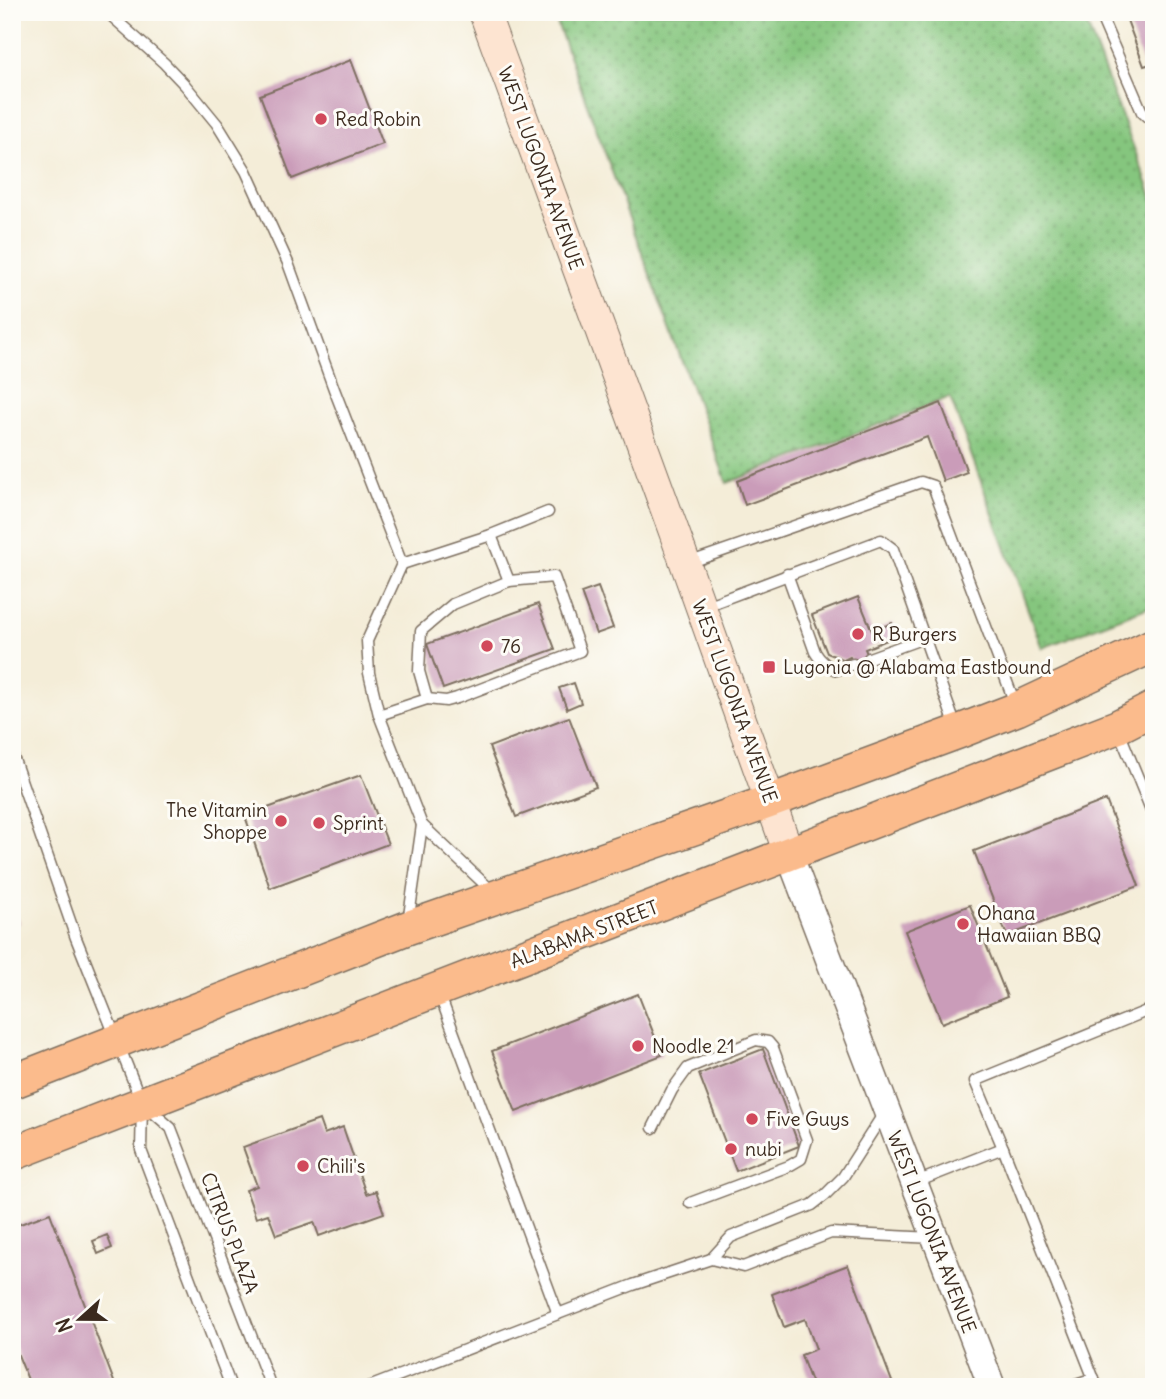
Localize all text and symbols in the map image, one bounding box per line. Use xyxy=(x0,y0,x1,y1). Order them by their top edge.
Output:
street label: WEST LUGONIA AVENUE xyxy=(493,63,589,273)
place label: Red Robin xyxy=(335,107,421,131)
marker: Red Robin xyxy=(313,111,329,127)
street label: WEST LUGONIA AVENUE xyxy=(687,596,783,806)
place label: R Burgers xyxy=(872,622,957,646)
marker: R Burgers xyxy=(850,626,866,642)
place label: 76 xyxy=(501,634,521,658)
marker: 76 xyxy=(479,638,495,654)
place label: Lugonia @ Alabama Eastbound xyxy=(783,655,1052,679)
marker: Lugonia @ Alabama Eastbound xyxy=(761,659,777,675)
place label: The Vitamin Shoppe xyxy=(166,798,267,844)
place label: Sprint xyxy=(333,811,384,835)
marker: The Vitamin Shoppe xyxy=(273,813,289,829)
marker: Sprint xyxy=(311,815,327,831)
street label: ALABAMA STREET xyxy=(507,895,661,973)
place label: Ohana Hawaiian BBQ xyxy=(977,901,1101,947)
marker: Ohana Hawaiian BBQ xyxy=(955,916,971,932)
place label: Noodle 21 xyxy=(652,1034,734,1058)
marker: Noodle 21 xyxy=(630,1038,646,1054)
place label: Five Guys xyxy=(766,1107,849,1131)
marker: Five Guys xyxy=(744,1111,760,1127)
street label: WEST LUGONIA AVENUE xyxy=(882,1128,982,1336)
place label: nubi xyxy=(745,1137,782,1161)
marker: nubi xyxy=(723,1141,739,1157)
place label: Chili's xyxy=(317,1154,366,1178)
marker: Chili's xyxy=(295,1158,311,1174)
street label: CITRUS PLAZA xyxy=(196,1169,264,1297)
north arrow xyxy=(46,1284,116,1354)
text: N xyxy=(51,1315,78,1336)

